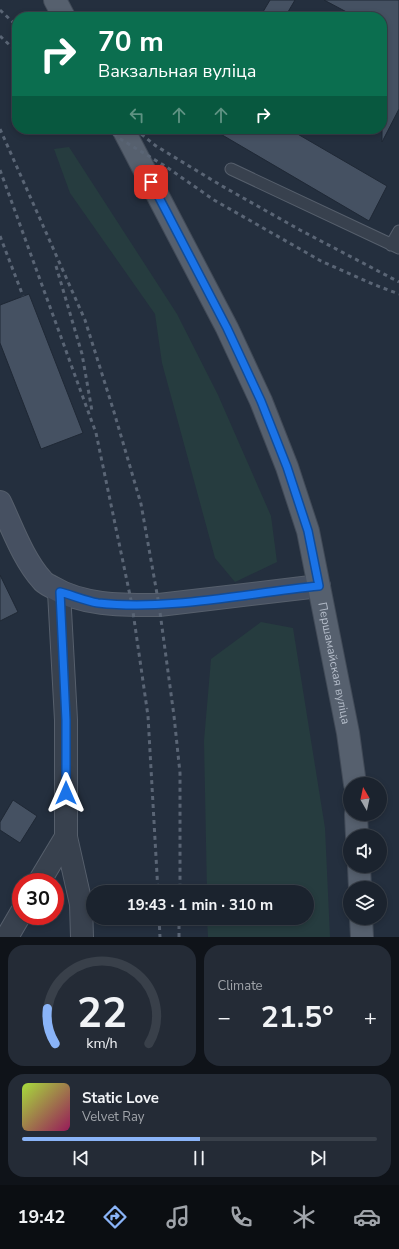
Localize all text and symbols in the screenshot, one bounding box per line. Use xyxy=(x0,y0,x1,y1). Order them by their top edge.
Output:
text: 70 m xyxy=(98,23,164,61)
icon: right xyxy=(32,28,84,80)
text: Вакзальная вуліца xyxy=(98,59,256,83)
icon: left xyxy=(126,104,148,126)
icon: ahead xyxy=(168,104,190,126)
icon: ahead xyxy=(210,104,232,126)
icon: right xyxy=(252,104,274,126)
pin xyxy=(134,165,168,199)
icon: arrive xyxy=(140,171,162,193)
street label: Першамайская вуліца xyxy=(314,601,354,726)
position arrow xyxy=(45,772,87,814)
north arrow xyxy=(343,777,387,821)
map controls xyxy=(343,777,387,925)
button: sound xyxy=(343,829,387,873)
speed limit sign: 30 xyxy=(12,873,64,925)
button: layers xyxy=(343,881,387,925)
text: 19:43 · 1 min · 310 m xyxy=(127,895,273,915)
text: Climate xyxy=(218,977,263,995)
text: 22 xyxy=(77,984,127,1041)
text: 21.5° xyxy=(261,997,334,1038)
text: − xyxy=(218,1003,231,1033)
text: + xyxy=(364,1003,377,1033)
text: km/h xyxy=(86,1033,117,1052)
text: Static Love xyxy=(82,1088,159,1108)
text: Velvet Ray xyxy=(82,1108,144,1126)
icon: previous xyxy=(70,1147,92,1169)
icon: pause xyxy=(188,1147,210,1169)
icon: next xyxy=(307,1147,329,1169)
icon: directions xyxy=(101,1203,129,1231)
icon: music xyxy=(164,1203,192,1231)
icon: phone xyxy=(227,1203,255,1231)
icon: climate xyxy=(290,1203,318,1231)
icon: car xyxy=(353,1203,381,1231)
text: 19:42 xyxy=(18,1205,65,1229)

